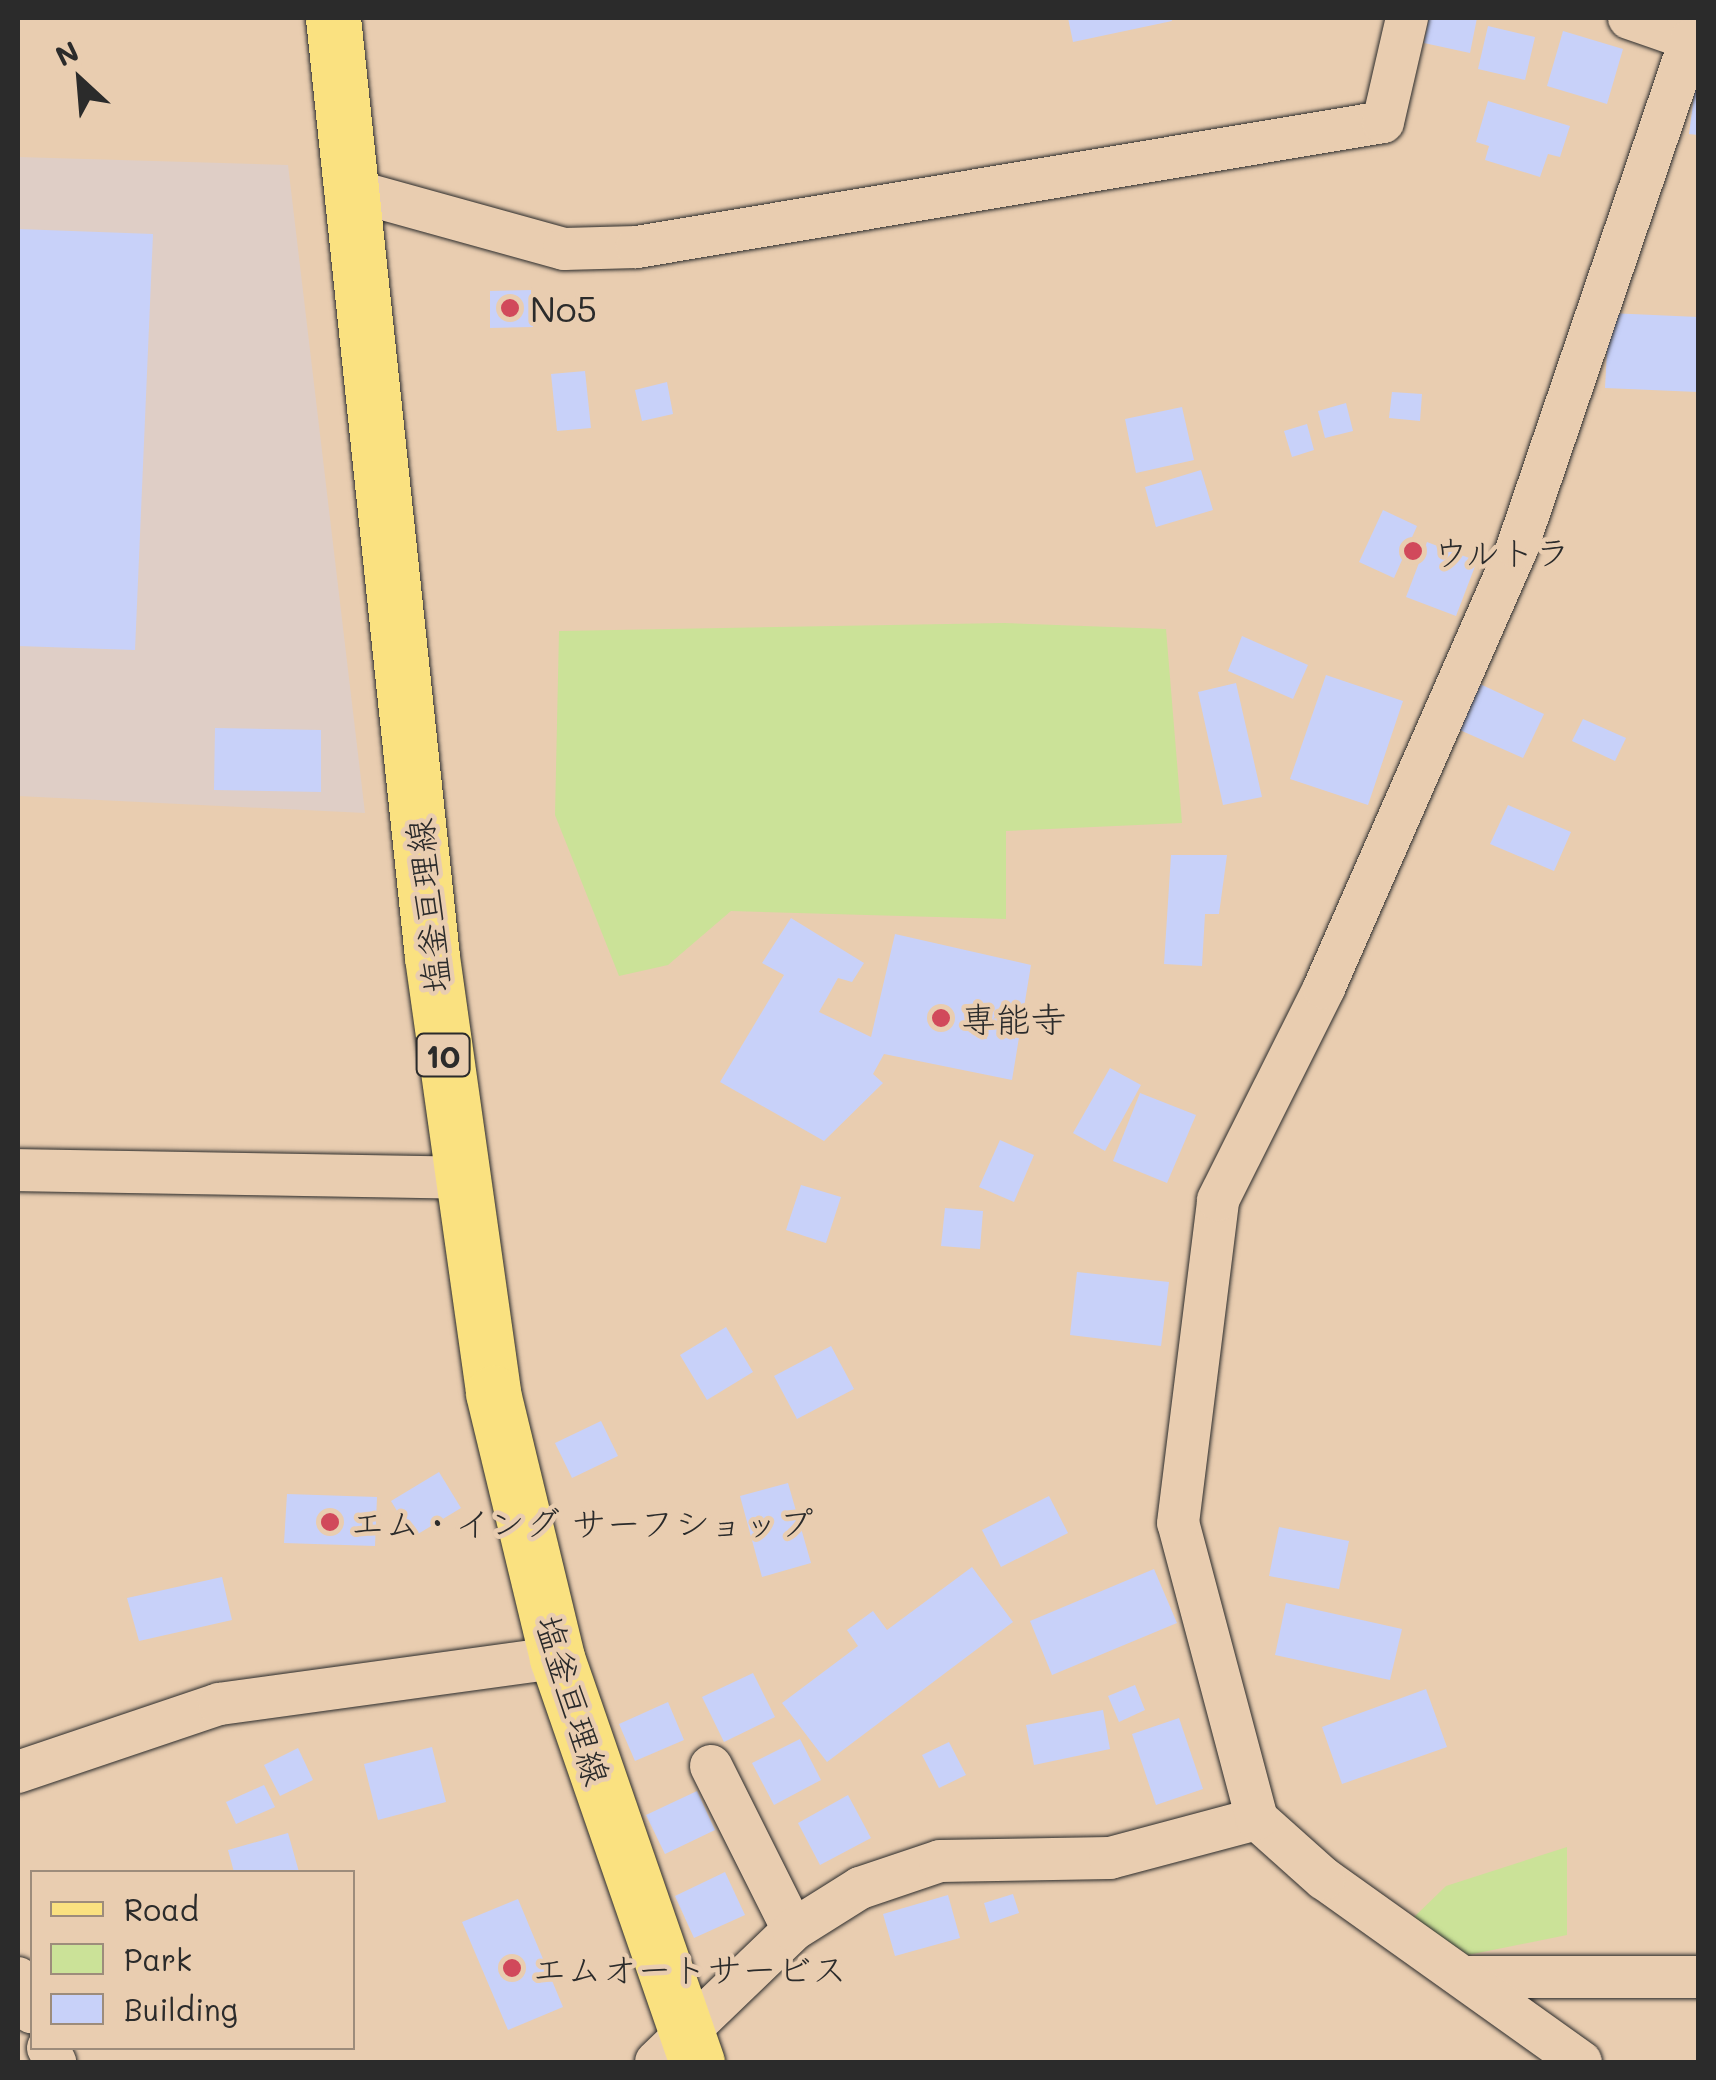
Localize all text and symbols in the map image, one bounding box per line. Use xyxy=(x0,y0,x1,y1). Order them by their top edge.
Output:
north arrow xyxy=(30,30,130,130)
text: N xyxy=(49,32,84,74)
place label: No5 xyxy=(530,287,597,329)
marker: No5 xyxy=(499,297,521,319)
place label: ウルトラ xyxy=(1433,530,1573,572)
marker: ウルトラ xyxy=(1402,540,1424,562)
street label: 塩釜亘理線 xyxy=(397,817,457,995)
place label: 専能寺 xyxy=(961,997,1066,1039)
marker: 専能寺 xyxy=(930,1007,952,1029)
road number: 10 xyxy=(416,1028,470,1082)
place label: エム・イング サーフショップ xyxy=(350,1501,816,1543)
marker: エム・イング サーフショップ xyxy=(319,1511,341,1533)
street label: 塩釜亘理線 xyxy=(528,1610,620,1790)
legend xyxy=(30,1870,355,2050)
text: Road xyxy=(124,1889,199,1929)
text: Park xyxy=(124,1939,192,1979)
place label: エムオートサービス xyxy=(532,1947,847,1989)
marker: エムオートサービス xyxy=(501,1957,523,1979)
text: Building xyxy=(124,1989,238,2029)

